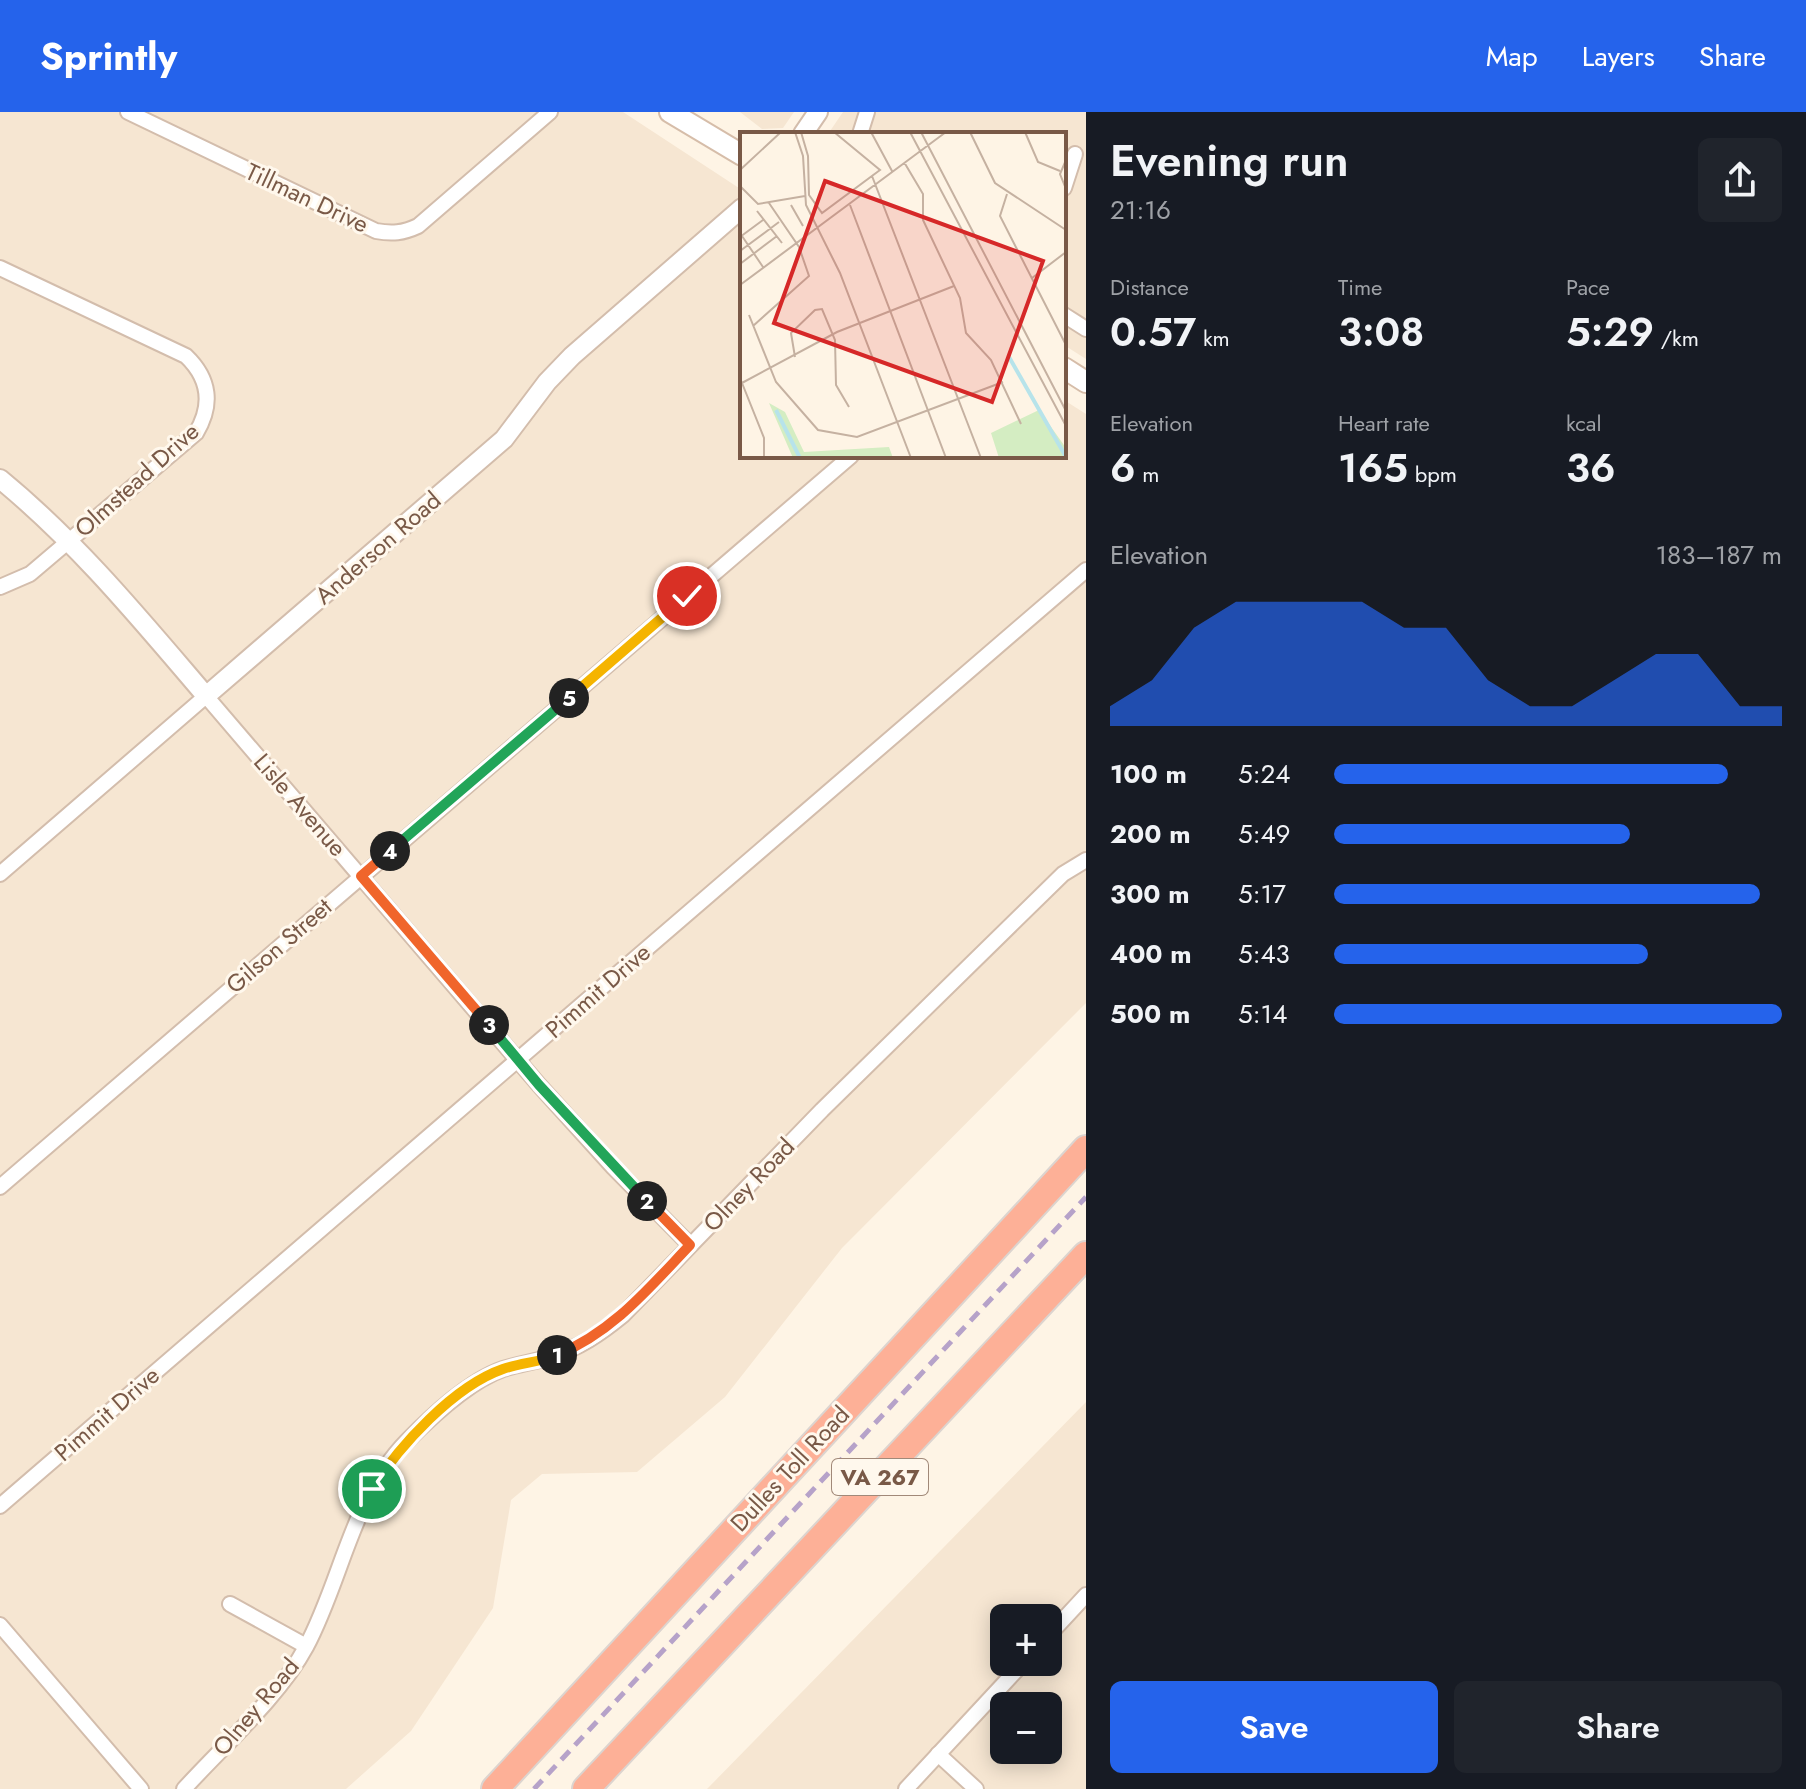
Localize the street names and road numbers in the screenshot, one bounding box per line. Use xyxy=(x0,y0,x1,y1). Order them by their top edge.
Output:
street label: Tillman Drive xyxy=(240,154,374,241)
street label: Olmstead Drive xyxy=(67,414,207,545)
street label: Anderson Road xyxy=(307,483,448,612)
street label: Lisle Avenue xyxy=(246,745,355,864)
street label: Gilson Street xyxy=(218,890,339,1002)
street label: Pimmit Drive xyxy=(537,935,658,1046)
street label: Olney Road xyxy=(695,1130,802,1239)
street label: Pimmit Drive xyxy=(46,1358,167,1469)
street label: Dulles Toll Road xyxy=(722,1398,857,1539)
road number: VA 267 xyxy=(832,1459,928,1495)
street label: Olney Road xyxy=(204,1650,307,1763)

